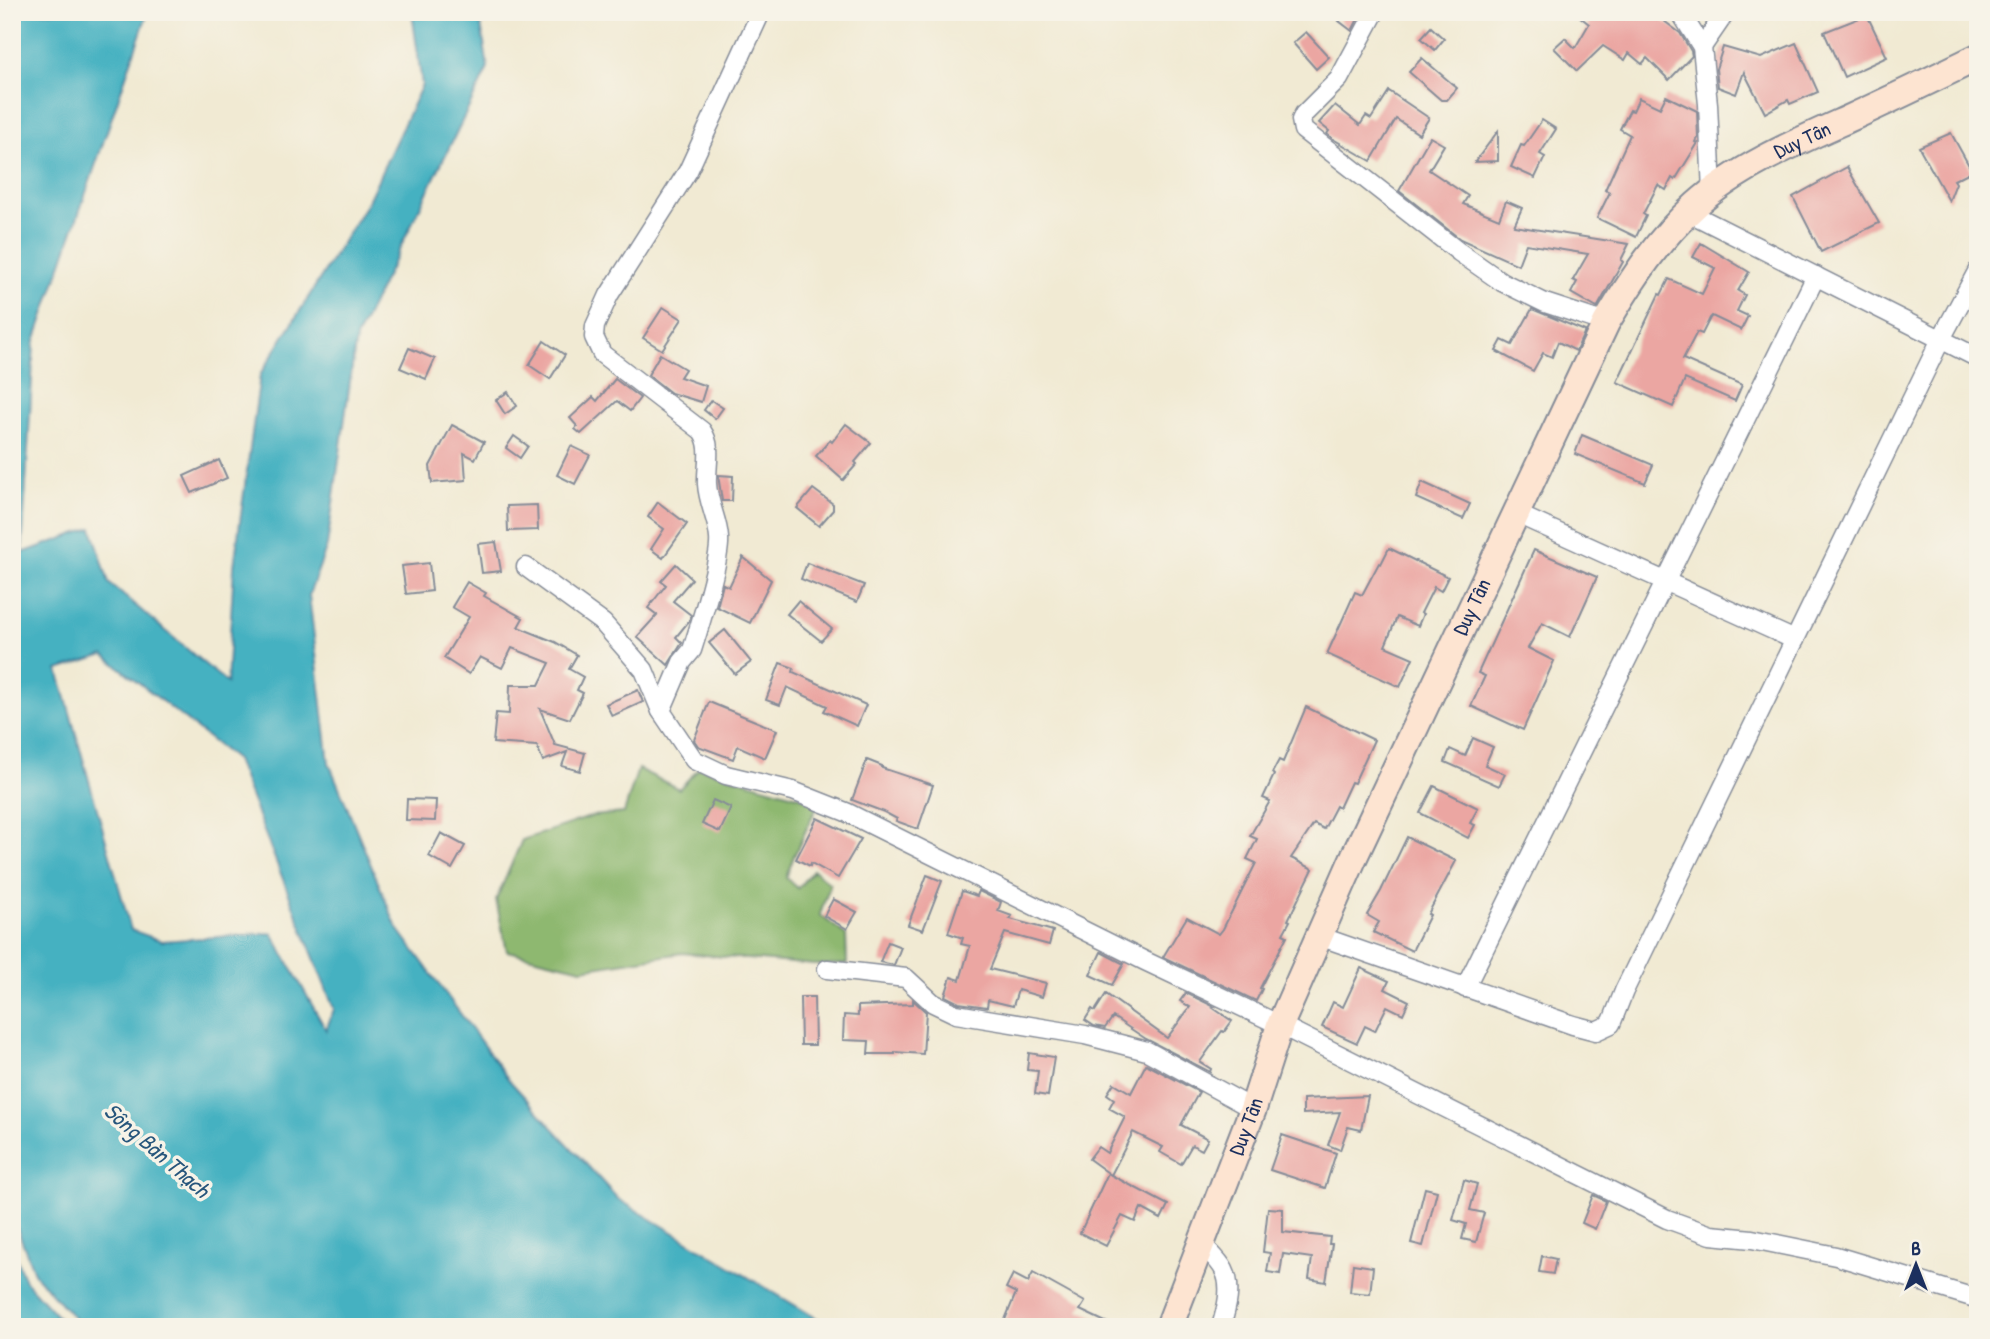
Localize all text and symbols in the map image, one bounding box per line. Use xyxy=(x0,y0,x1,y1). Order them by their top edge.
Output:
street label: Duy Tân xyxy=(1769,114,1835,165)
street label: Duy Tân xyxy=(1446,573,1497,640)
street label: Duy Tân xyxy=(1222,1094,1270,1159)
water label: Sông Bàn Thạch xyxy=(97,1095,218,1206)
north arrow xyxy=(1882,1230,1952,1300)
text: B xyxy=(1911,1235,1921,1261)

